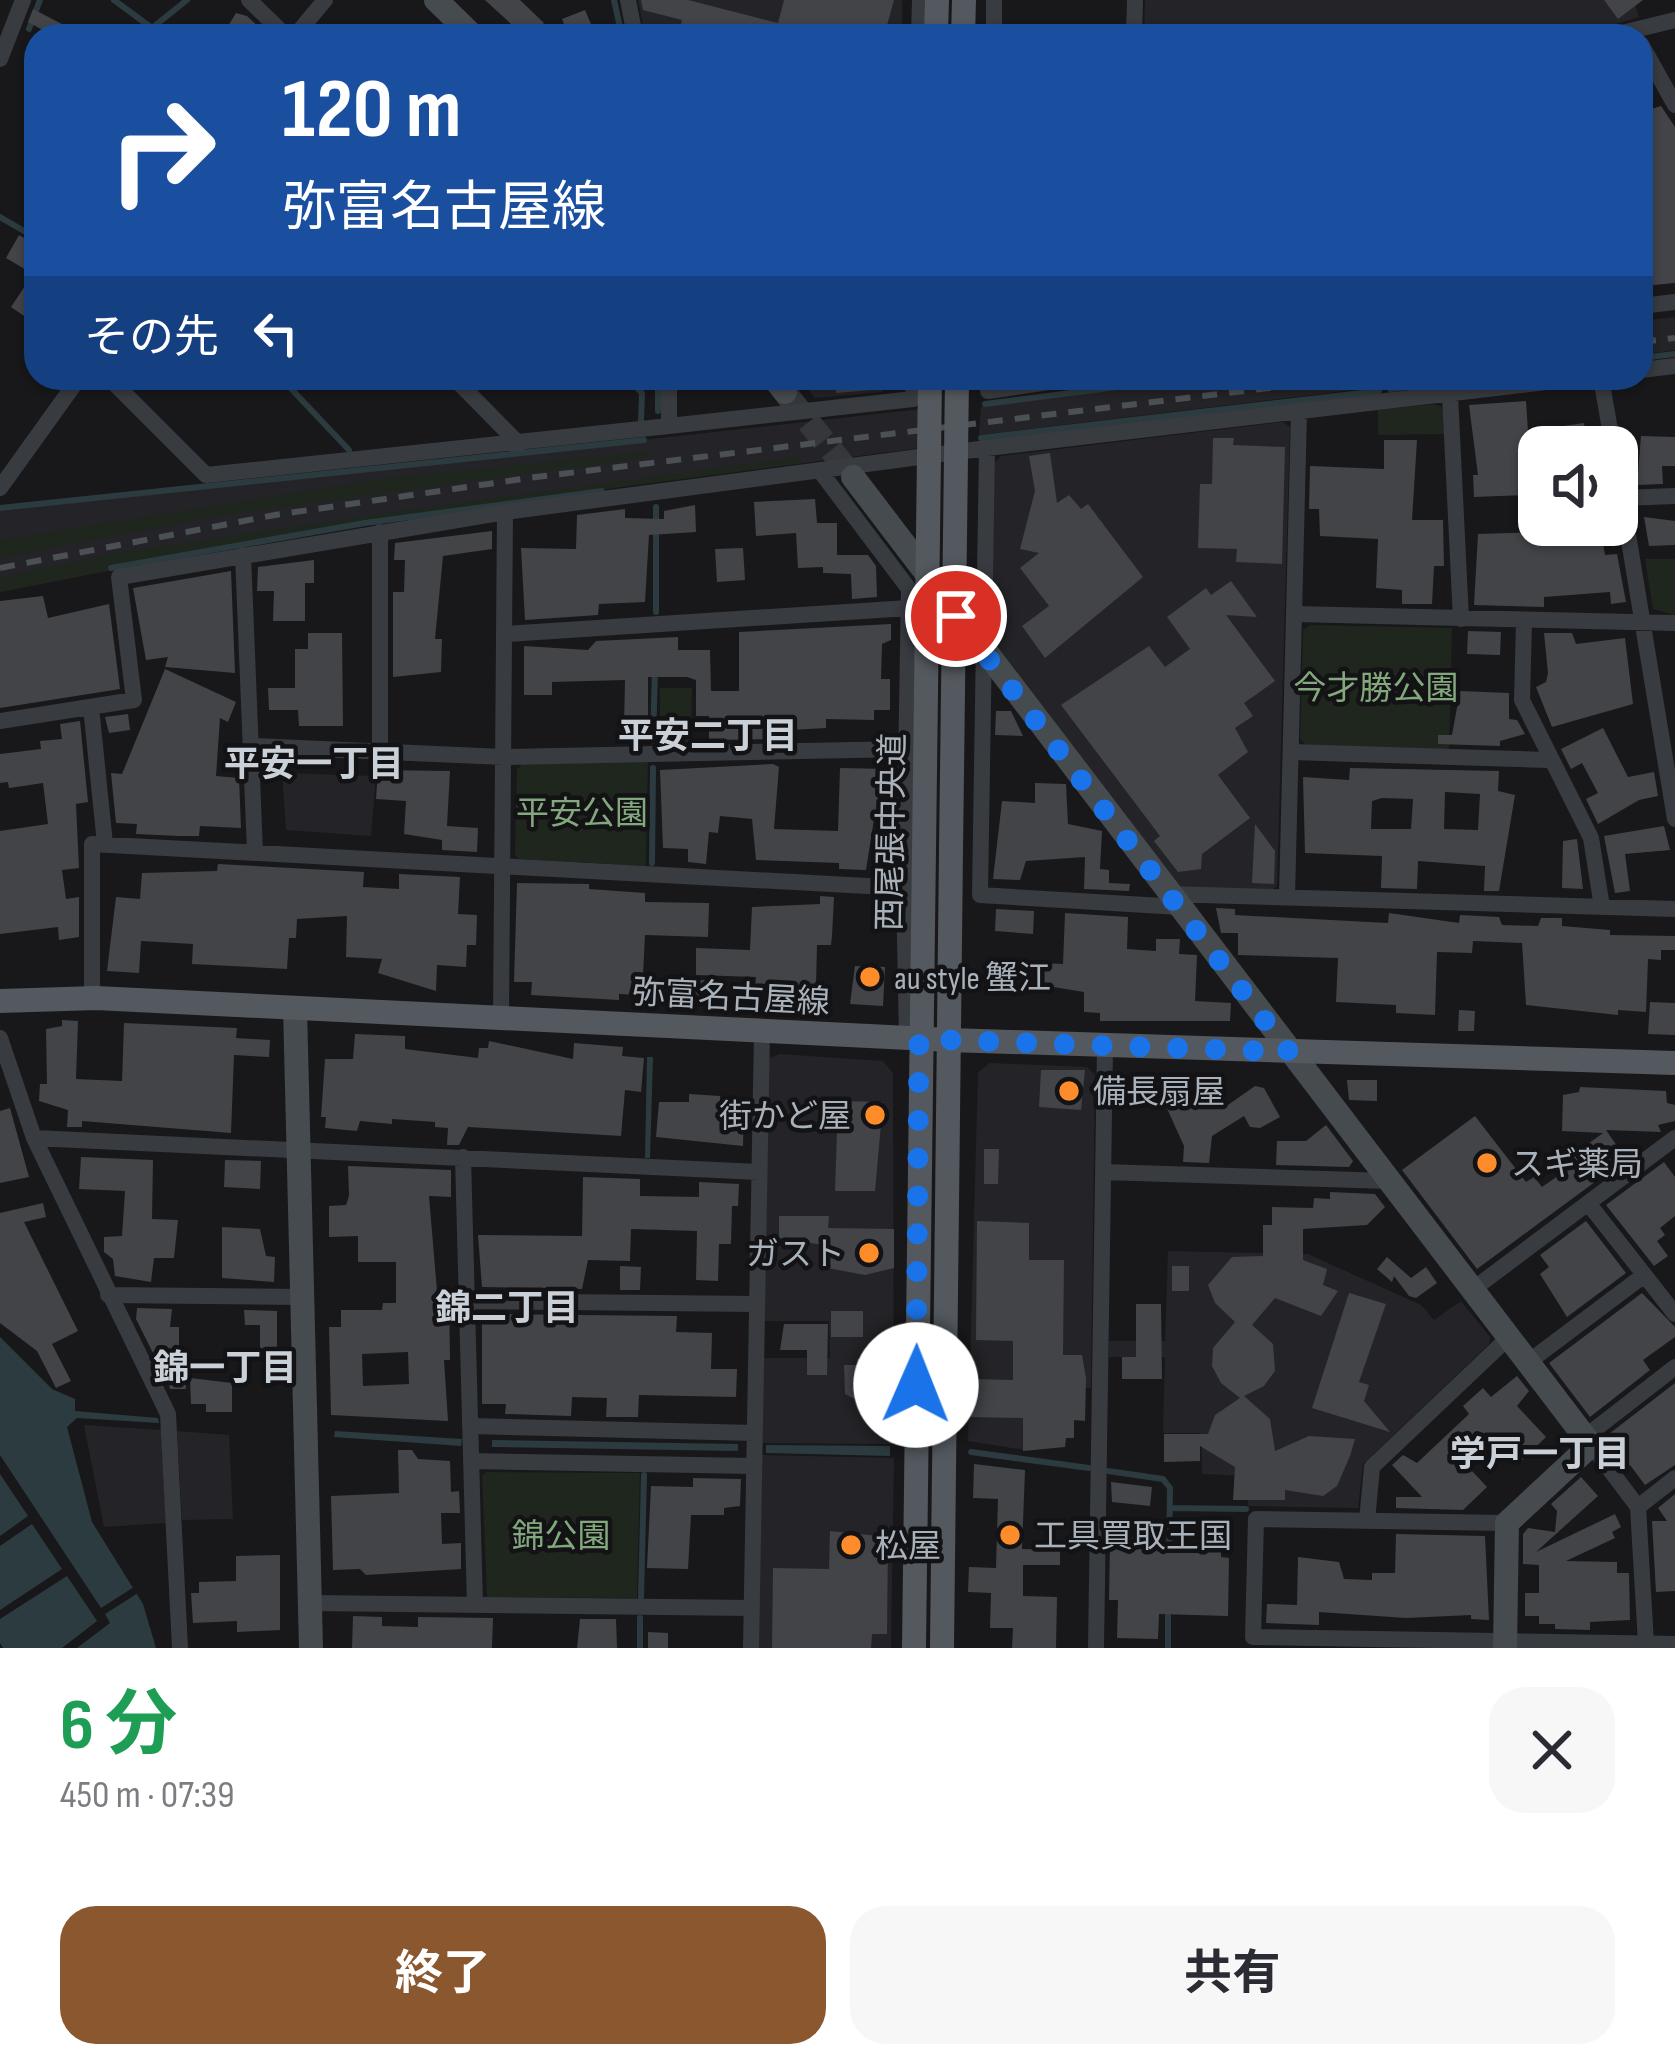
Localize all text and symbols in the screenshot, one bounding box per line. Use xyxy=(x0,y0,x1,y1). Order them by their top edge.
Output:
text: 120 m xyxy=(282,60,461,161)
icon: right xyxy=(84,72,240,228)
text: 弥富名古屋線 xyxy=(282,176,606,241)
icon: left xyxy=(243,300,309,366)
text: その先 xyxy=(84,311,219,366)
map controls xyxy=(1518,426,1638,546)
button: sound xyxy=(1518,426,1638,546)
pin xyxy=(905,565,1007,667)
icon: arrive xyxy=(923,583,989,649)
park label: 今才勝公園 xyxy=(1294,669,1459,709)
district label: 平安二丁目 xyxy=(618,716,798,759)
street label: 西尾張中央道 xyxy=(870,733,914,931)
district label: 平安一丁目 xyxy=(224,744,404,787)
park label: 平安公園 xyxy=(516,794,648,834)
place label: au style 蟹江 xyxy=(894,959,1051,999)
marker: au style 蟹江 xyxy=(857,964,883,990)
street label: 弥富名古屋線 xyxy=(631,973,831,1023)
place label: 備長扇屋 xyxy=(1093,1073,1225,1113)
marker: 備長扇屋 xyxy=(1056,1078,1082,1104)
place label: 街かど屋 xyxy=(719,1097,851,1137)
marker: 街かど屋 xyxy=(862,1102,888,1128)
place label: スギ薬局 xyxy=(1511,1145,1643,1185)
marker: スギ薬局 xyxy=(1474,1150,1500,1176)
place label: ガスト xyxy=(746,1235,845,1275)
marker: ガスト xyxy=(856,1240,882,1266)
district label: 錦二丁目 xyxy=(435,1288,579,1331)
position arrow xyxy=(853,1322,979,1448)
district label: 錦一丁目 xyxy=(153,1348,297,1391)
district label: 学戸一丁目 xyxy=(1450,1434,1630,1477)
park label: 錦公園 xyxy=(512,1517,611,1557)
place label: 工具買取王国 xyxy=(1034,1517,1232,1557)
marker: 工具買取王国 xyxy=(997,1522,1023,1548)
place label: 松屋 xyxy=(875,1527,941,1567)
marker: 松屋 xyxy=(838,1532,864,1558)
text: 6 分 xyxy=(60,1683,177,1770)
button: close xyxy=(1489,1687,1615,1813)
text: 450 m · 07:39 xyxy=(60,1772,235,1819)
button: 終了 xyxy=(60,1906,826,2044)
button: 共有 xyxy=(850,1906,1615,2044)

